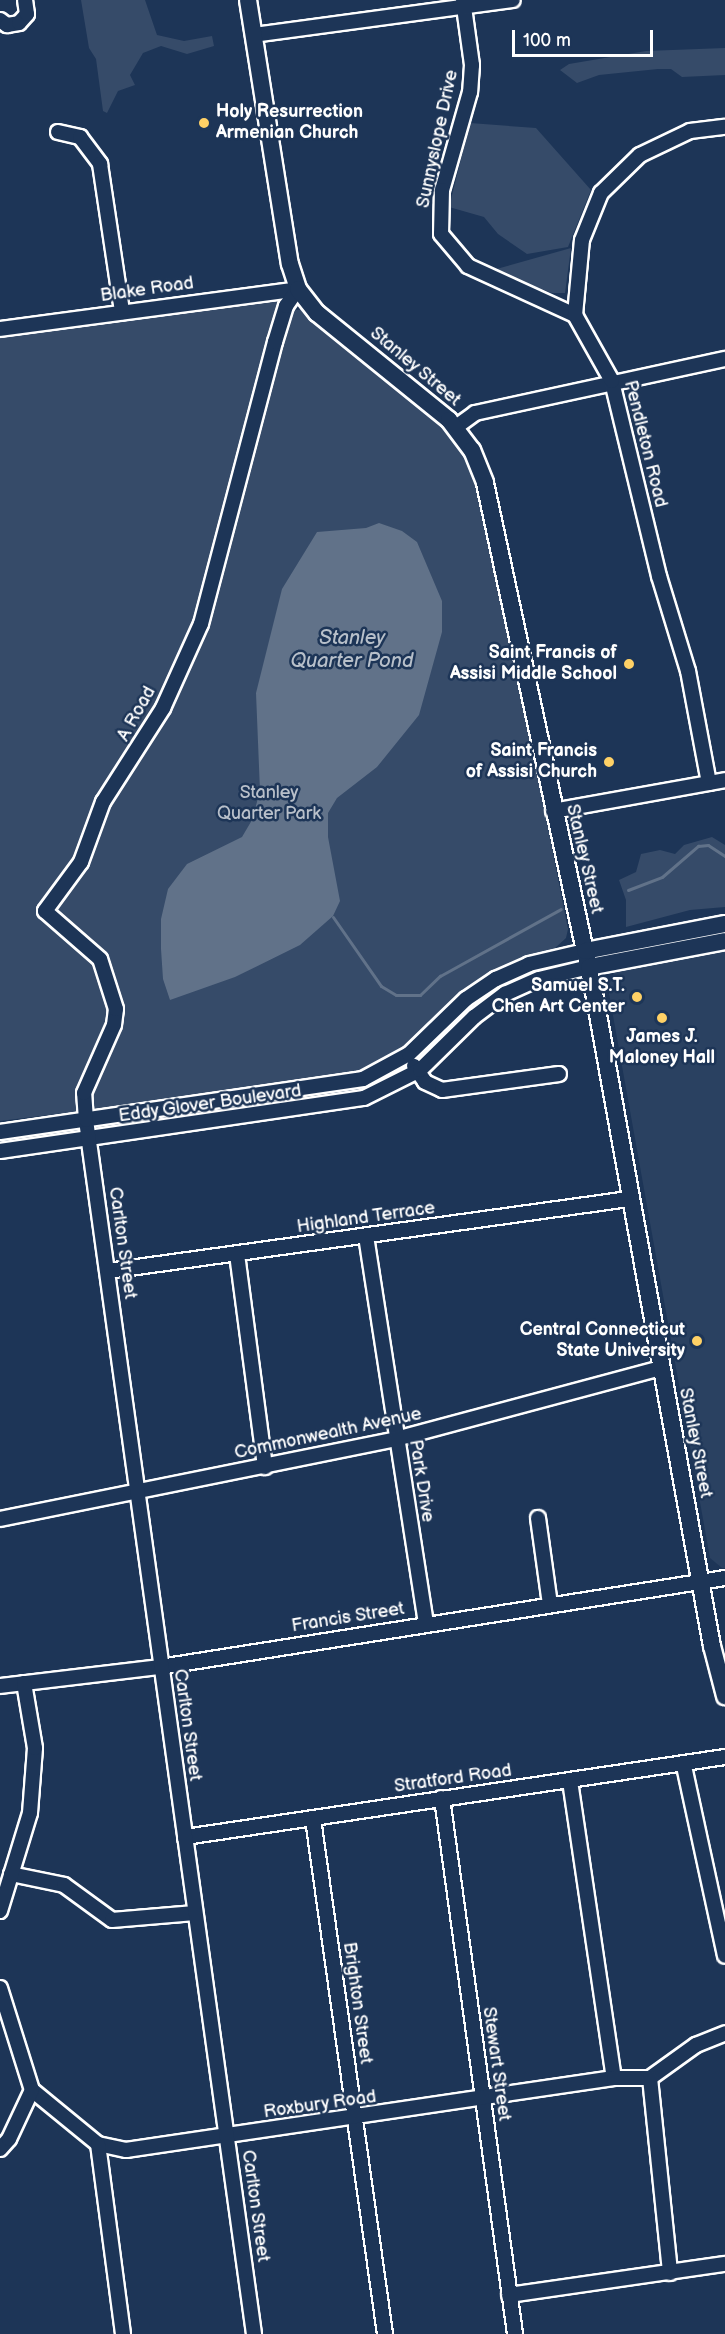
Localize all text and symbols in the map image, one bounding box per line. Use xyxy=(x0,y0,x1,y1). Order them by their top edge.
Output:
scale bar xyxy=(515,18,656,56)
text: 100 m xyxy=(523,30,571,51)
street label: Sunnyslope Drive xyxy=(413,68,463,210)
place label: Holy Resurrection Armenian Church xyxy=(216,102,364,144)
marker: Holy Resurrection Armenian Church xyxy=(197,116,211,130)
street label: Blake Road xyxy=(99,273,195,307)
street label: Stanley Street xyxy=(365,322,465,412)
street label: Pendleton Road xyxy=(619,378,671,510)
water label: Stanley Quarter Pond xyxy=(291,627,413,674)
place label: Saint Francis of Assisi Middle School xyxy=(450,643,617,686)
marker: Saint Francis of Assisi Middle School xyxy=(622,657,636,671)
street label: A Road xyxy=(113,683,161,745)
place label: Saint Francis of Assisi Church xyxy=(466,741,597,783)
marker: Saint Francis of Assisi Church xyxy=(602,755,616,769)
park label: Stanley Quarter Park xyxy=(217,783,321,826)
street label: Stanley Street xyxy=(561,802,607,916)
place label: Samuel S.T. Chen Art Center xyxy=(492,976,625,1018)
marker: Samuel S.T. Chen Art Center xyxy=(630,990,644,1004)
marker: James J. Maloney Hall xyxy=(655,1011,669,1025)
place label: James J. Maloney Hall xyxy=(609,1027,715,1070)
street label: Eddy Glover Boulevard xyxy=(117,1080,303,1128)
street label: Carlton Street xyxy=(103,1185,141,1301)
street label: Highland Terrace xyxy=(295,1198,437,1238)
place label: Central Connecticut State University xyxy=(520,1320,685,1362)
marker: Central Connecticut State University xyxy=(690,1334,704,1348)
street label: Stanley Street xyxy=(674,1385,716,1501)
street label: Commonwealth Avenue xyxy=(233,1404,423,1464)
street label: Park Drive xyxy=(404,1438,438,1524)
street label: Francis Street xyxy=(290,1598,406,1638)
street label: Carlton Street xyxy=(168,1667,206,1783)
street label: Stratford Road xyxy=(393,1760,513,1798)
street label: Brighton Street xyxy=(338,1941,376,2065)
street label: Stewart Street xyxy=(477,2005,515,2123)
street label: Roxbury Road xyxy=(262,2086,378,2124)
street label: Carlton Street xyxy=(236,2148,274,2264)

